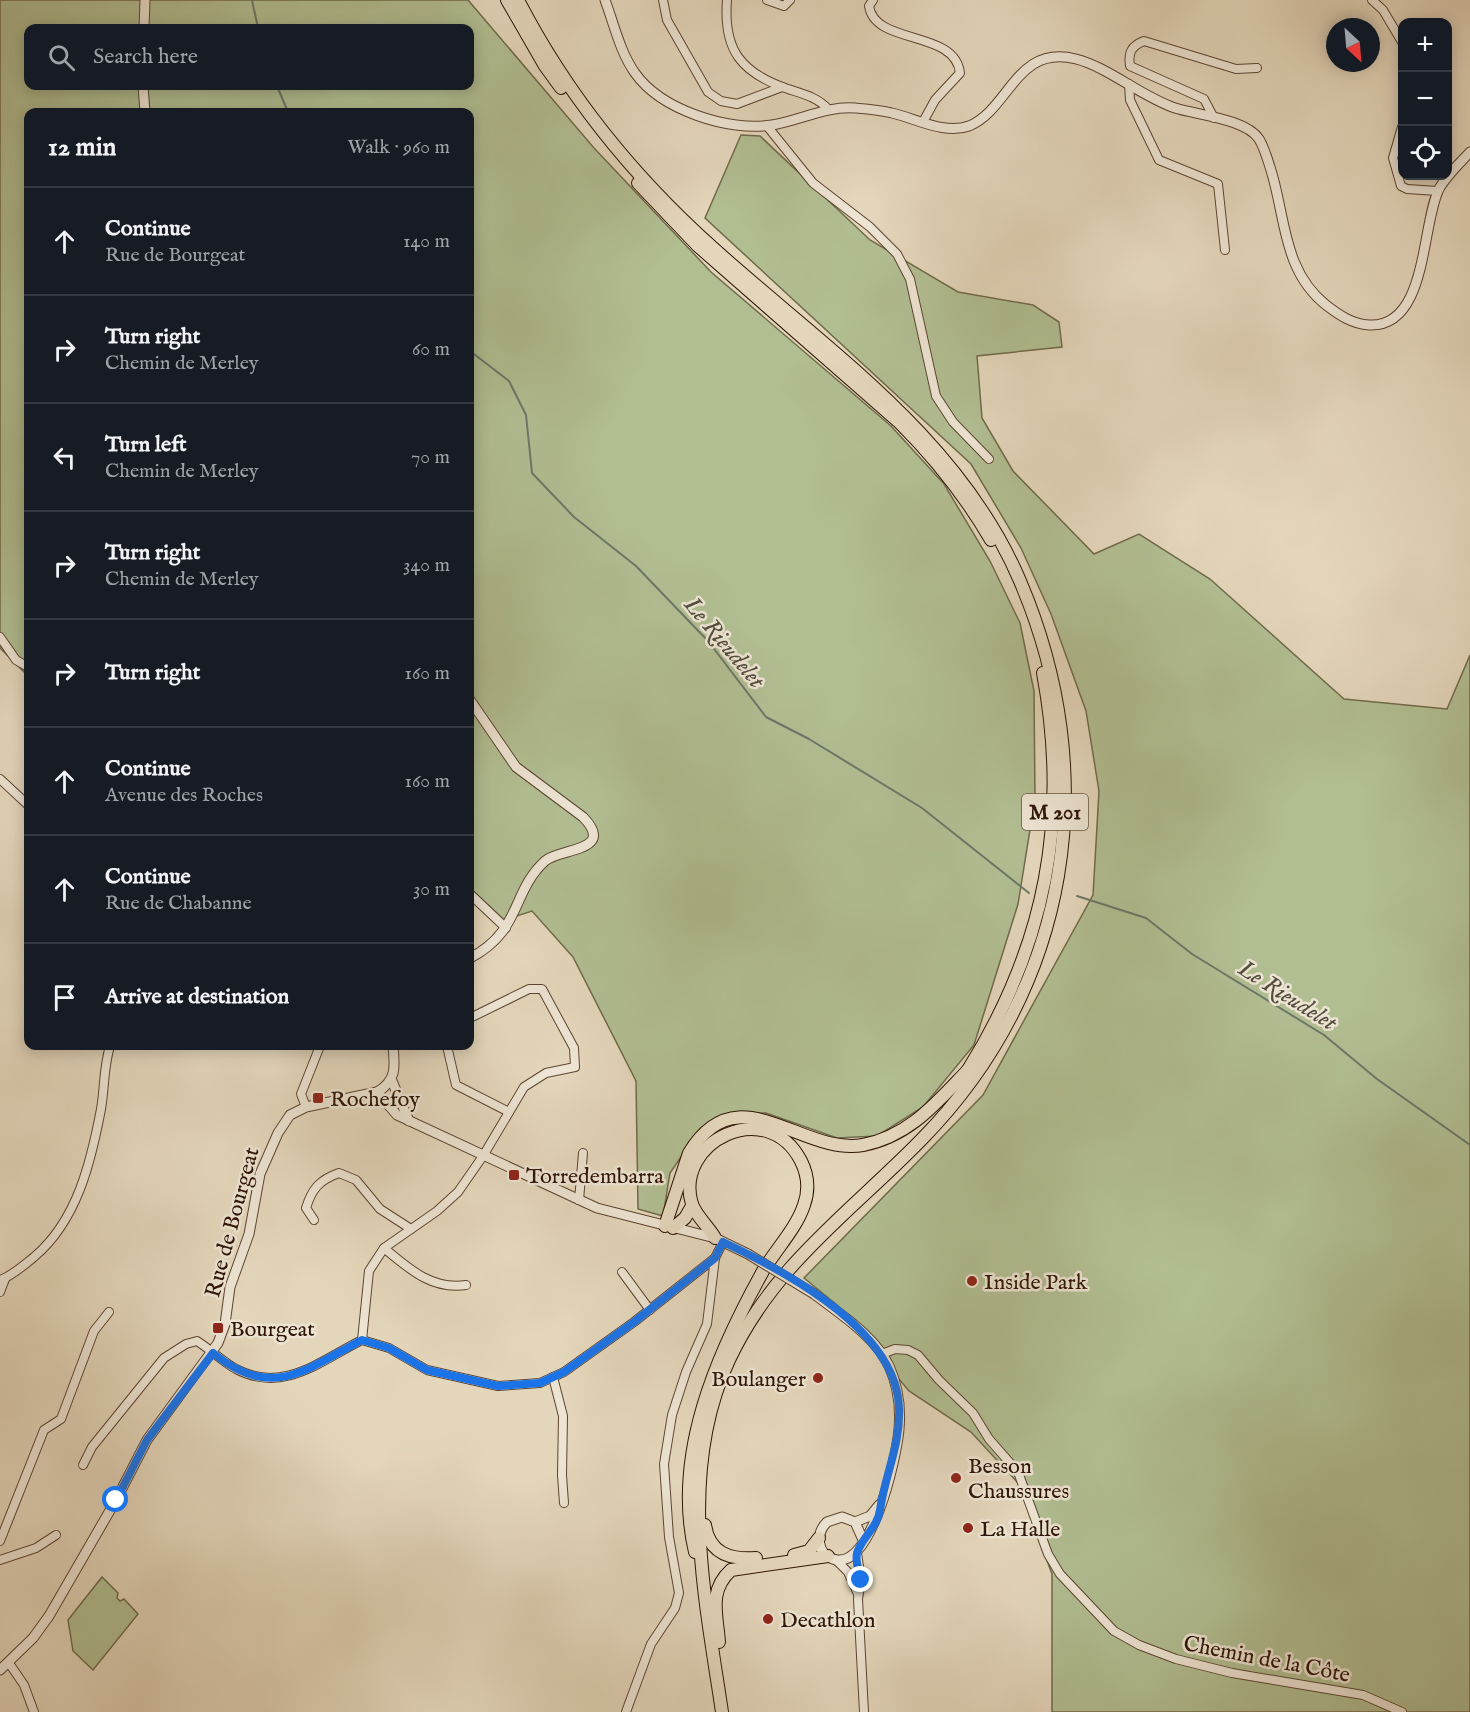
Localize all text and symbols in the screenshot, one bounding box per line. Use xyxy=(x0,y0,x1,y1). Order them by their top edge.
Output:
north arrow xyxy=(1326,18,1380,72)
map controls xyxy=(1398,18,1452,180)
button: + xyxy=(1398,18,1452,72)
search box xyxy=(24,24,474,90)
icon: search xyxy=(45,41,78,74)
text: Search here xyxy=(93,43,198,71)
button: − xyxy=(1398,72,1452,126)
button: locate xyxy=(1398,126,1452,180)
text: 12 min xyxy=(48,131,116,164)
text: Walk · 960 m xyxy=(347,135,450,160)
text: Continue xyxy=(105,215,191,243)
icon: ahead xyxy=(48,225,81,258)
text: 140 m xyxy=(403,229,450,254)
text: Rue de Bourgeat xyxy=(105,243,245,268)
text: Turn right xyxy=(105,323,200,351)
icon: right xyxy=(48,333,81,366)
text: 60 m xyxy=(412,337,450,362)
text: Chemin de Merley xyxy=(105,351,259,376)
text: Turn left xyxy=(105,431,187,459)
icon: left xyxy=(48,441,81,474)
text: 70 m xyxy=(411,445,450,470)
text: Chemin de Merley xyxy=(105,459,259,484)
text: Turn right xyxy=(105,539,200,567)
icon: right xyxy=(48,549,81,582)
text: 340 m xyxy=(403,553,450,578)
text: Chemin de Merley xyxy=(105,567,259,592)
water label: Le Rieudelet xyxy=(676,590,772,696)
icon: right xyxy=(48,657,81,690)
text: Turn right xyxy=(105,659,200,687)
text: 160 m xyxy=(404,661,450,686)
text: Continue xyxy=(105,755,191,783)
icon: ahead xyxy=(48,765,81,798)
text: 160 m xyxy=(404,769,450,794)
text: Avenue des Roches xyxy=(105,783,263,808)
road number: M 201 xyxy=(1022,794,1088,830)
text: Continue xyxy=(105,863,191,891)
icon: ahead xyxy=(48,873,81,906)
text: 30 m xyxy=(413,877,450,902)
text: Rue de Chabanne xyxy=(105,891,252,916)
water label: Le Rieudelet xyxy=(1231,953,1344,1039)
icon: arrive xyxy=(48,981,81,1014)
text: Arrive at destination xyxy=(105,983,289,1011)
place label: Rochefoy xyxy=(330,1086,420,1114)
marker: Rochefoy xyxy=(311,1091,325,1105)
street label: Rue de Bourgeat xyxy=(199,1144,267,1301)
place label: Torredembarra xyxy=(526,1163,664,1191)
marker: Torredembarra xyxy=(507,1168,521,1182)
place label: Inside Park xyxy=(984,1269,1087,1297)
marker: Inside Park xyxy=(965,1274,979,1288)
place label: Bourgeat xyxy=(230,1316,315,1344)
marker: Bourgeat xyxy=(211,1321,225,1335)
place label: Boulanger xyxy=(711,1366,806,1394)
marker: Boulanger xyxy=(811,1371,825,1385)
place label: Besson Chaussures xyxy=(968,1453,1069,1506)
marker: Besson Chaussures xyxy=(949,1471,963,1485)
route start xyxy=(102,1486,128,1512)
place label: La Halle xyxy=(980,1516,1060,1544)
marker: La Halle xyxy=(961,1521,975,1535)
route end xyxy=(847,1566,873,1592)
place label: Decathlon xyxy=(780,1607,876,1635)
marker: Decathlon xyxy=(761,1612,775,1626)
street label: Chemin de la Côte xyxy=(1181,1630,1352,1690)

